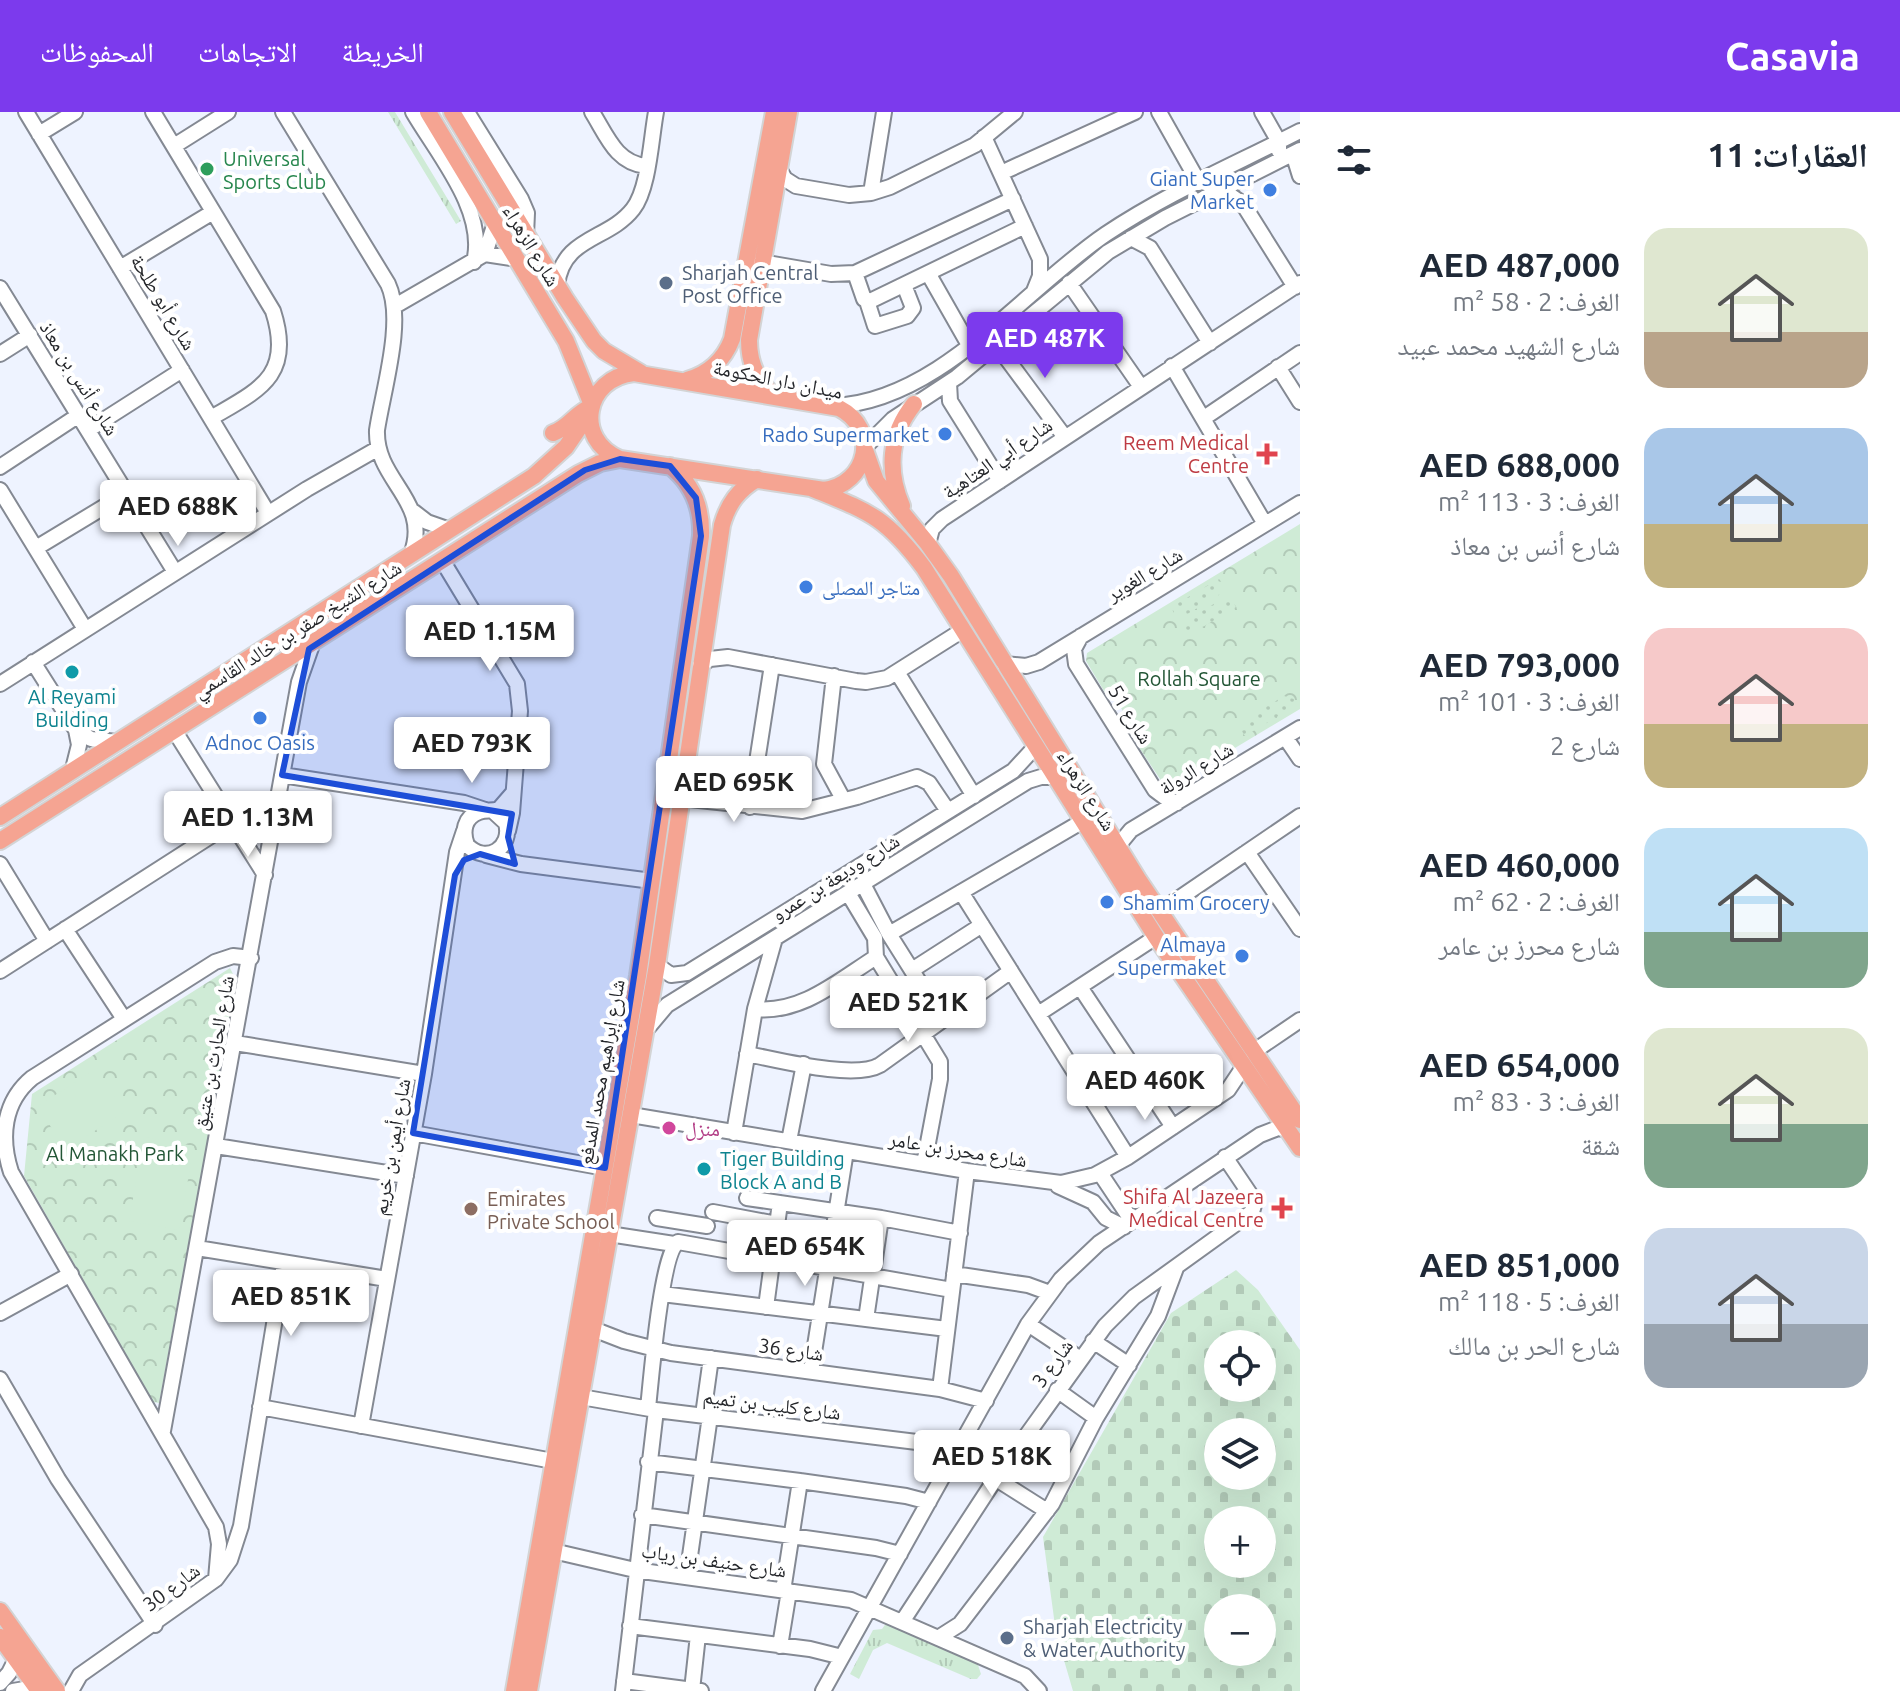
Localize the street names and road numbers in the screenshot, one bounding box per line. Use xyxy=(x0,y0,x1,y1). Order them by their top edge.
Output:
street label: شارع الزهراء xyxy=(497,200,565,291)
street label: شارع أبو طلحة xyxy=(125,250,201,355)
street label: شارع أنس بن معاذ xyxy=(34,317,124,440)
street label: ميدان دار الحكومة xyxy=(711,355,845,404)
street label: شارع أبي العتاهية xyxy=(938,413,1059,507)
street label: شارع الغوير xyxy=(1101,542,1187,608)
street label: شارع الشيخ صقر بن خالد القاسمي xyxy=(189,555,408,707)
street label: شارع 51 xyxy=(1102,680,1158,749)
street label: شارع الرولة xyxy=(1155,737,1238,801)
street label: شارع الزهراء xyxy=(1051,745,1121,836)
street label: شارع وديعة بن عمرو xyxy=(767,828,904,927)
street label: شارع الحارث بن عتيق xyxy=(188,974,240,1133)
street label: شارع إبراهيم محمد المدفع xyxy=(573,978,632,1167)
street label: شارع أيمن بن خريم xyxy=(368,1077,417,1218)
street label: شارع محرز بن عامر xyxy=(886,1127,1029,1173)
street label: شارع 36 xyxy=(757,1333,825,1367)
street label: شارع 3 xyxy=(1027,1334,1079,1393)
street label: شارع كليب بن تميم xyxy=(701,1384,842,1427)
street label: شارع حنيف بن رياب xyxy=(640,1538,788,1584)
street label: شارع 30 xyxy=(138,1558,205,1617)

